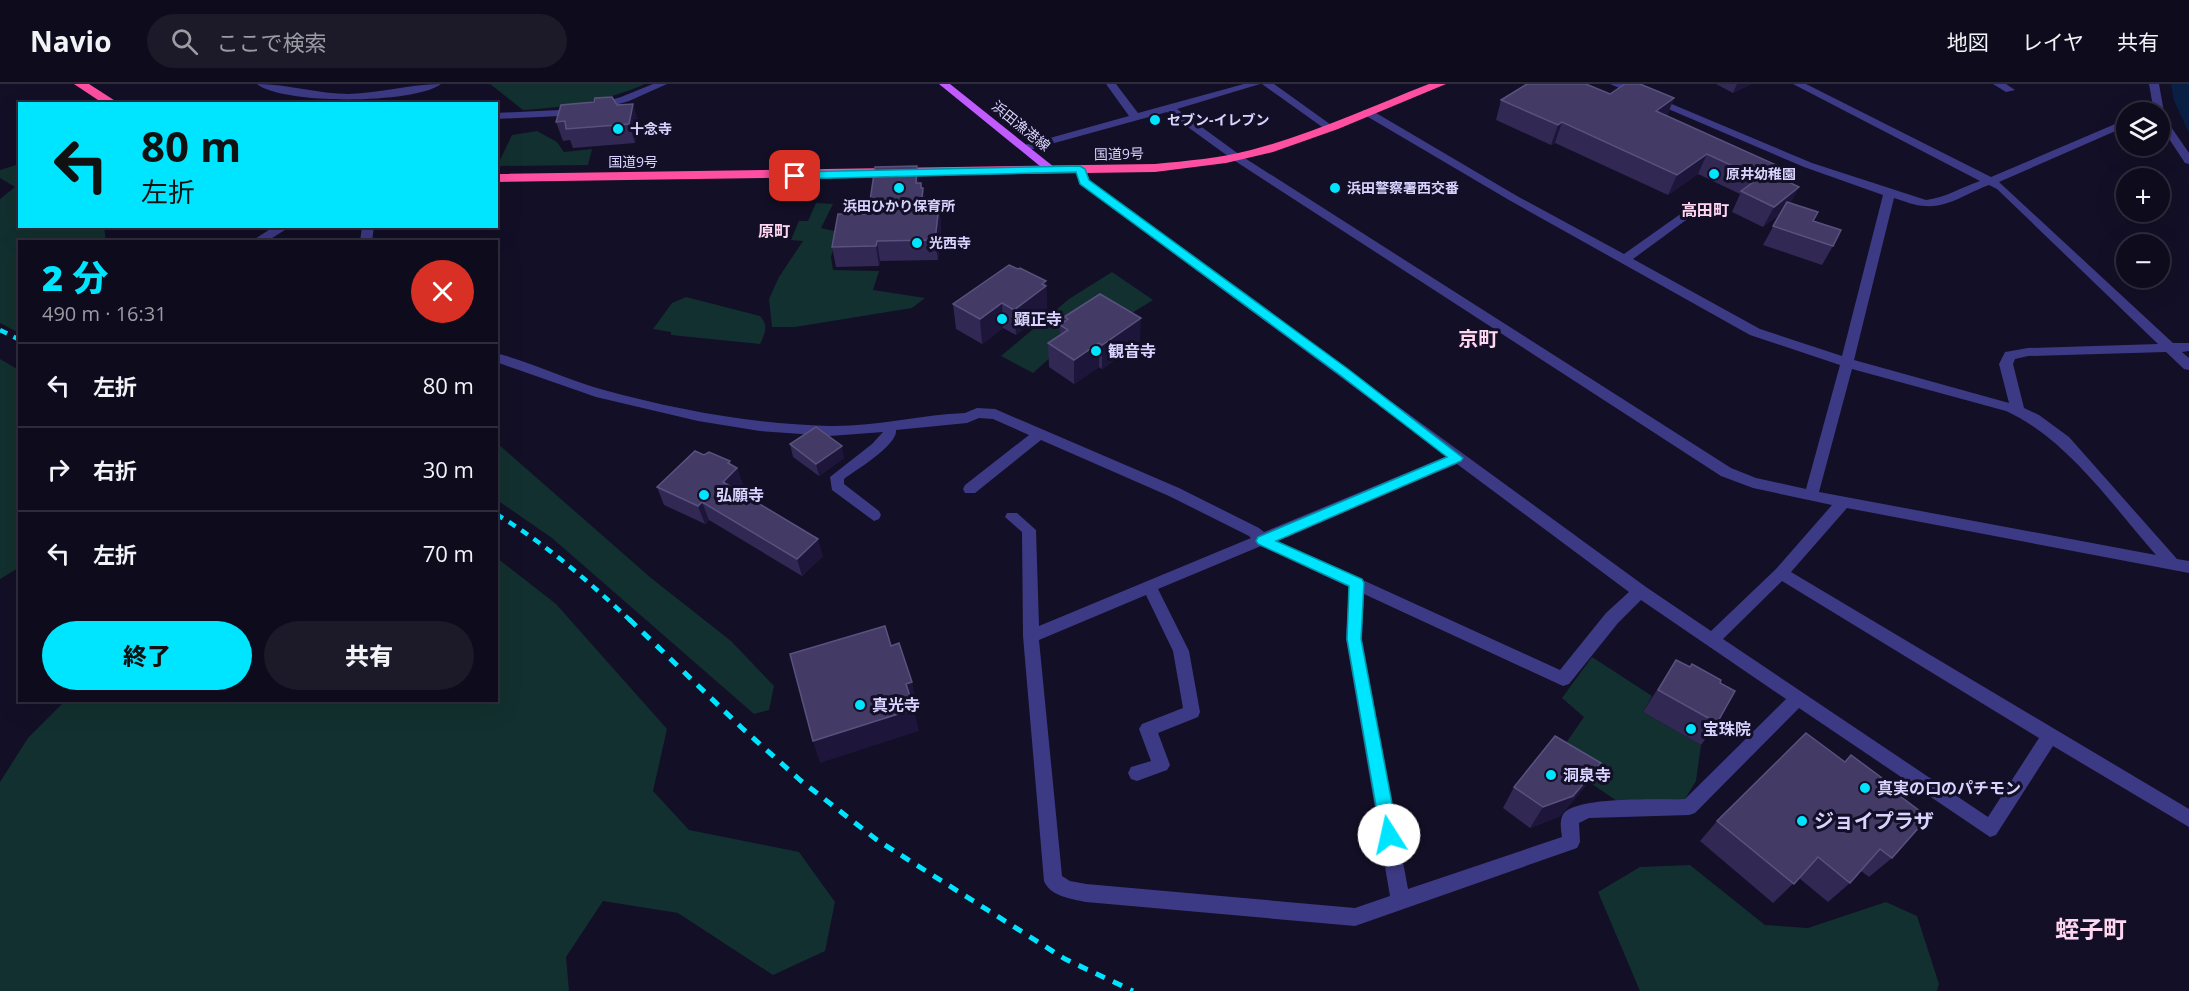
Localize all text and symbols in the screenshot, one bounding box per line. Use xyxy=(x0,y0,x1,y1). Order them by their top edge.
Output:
search box xyxy=(147,14,567,68)
text: Navio xyxy=(30,22,111,60)
icon: search xyxy=(168,25,201,58)
text: ここで検索 xyxy=(216,27,327,57)
text: 地図 xyxy=(1947,28,1989,56)
text: レイヤ xyxy=(2022,28,2084,56)
text: 共有 xyxy=(2117,28,2159,56)
street label: 浜田漁港線 xyxy=(988,96,1054,155)
map controls xyxy=(2116,102,2170,288)
button: layers xyxy=(2116,102,2170,156)
place label: セブン-イレブン xyxy=(1167,110,1270,129)
marker: セブン-イレブン xyxy=(1148,113,1162,127)
text: 80 m xyxy=(141,117,241,174)
place label: 十念寺 xyxy=(630,119,672,138)
marker: 十念寺 xyxy=(611,122,625,136)
icon: left xyxy=(42,126,120,204)
street label: 国道9号 xyxy=(1094,144,1144,163)
pin xyxy=(769,150,820,201)
street label: 国道9号 xyxy=(608,152,658,171)
icon: arrive xyxy=(778,159,811,192)
place label: 原井幼稚園 xyxy=(1726,164,1796,183)
marker: 原井幼稚園 xyxy=(1707,167,1721,181)
button: + xyxy=(2116,168,2170,222)
text: 左折 xyxy=(141,173,195,210)
place label: 浜田警察署西交番 xyxy=(1347,178,1459,197)
marker: 浜田ひかり保育所 xyxy=(892,181,906,195)
marker: 浜田警察署西交番 xyxy=(1328,181,1342,195)
place label: 浜田ひかり保育所 xyxy=(843,196,955,215)
district label: 高田町 xyxy=(1681,199,1729,221)
district label: 原町 xyxy=(758,220,790,242)
place label: 光西寺 xyxy=(929,233,971,252)
button: − xyxy=(2116,234,2170,288)
marker: 光西寺 xyxy=(910,236,924,250)
text: 2 分 xyxy=(42,253,108,302)
button: close xyxy=(411,260,474,323)
text: 490 m · 16:31 xyxy=(42,300,167,327)
place label: 顕正寺 xyxy=(1014,308,1062,330)
marker: 顕正寺 xyxy=(995,312,1009,326)
district label: 京町 xyxy=(1458,325,1498,352)
place label: 観音寺 xyxy=(1108,340,1156,362)
marker: 観音寺 xyxy=(1089,344,1103,358)
icon: left xyxy=(42,369,75,402)
text: 80 m xyxy=(423,370,474,400)
text: 左折 xyxy=(93,371,137,401)
icon: right xyxy=(42,453,75,486)
text: 30 m xyxy=(423,454,474,484)
text: 右折 xyxy=(93,455,137,485)
place label: 弘願寺 xyxy=(716,484,764,506)
marker: 弘願寺 xyxy=(697,488,711,502)
icon: left xyxy=(42,537,75,570)
text: 70 m xyxy=(423,538,474,568)
text: 左折 xyxy=(93,539,137,569)
button: 終了 xyxy=(42,621,252,690)
button: 共有 xyxy=(264,621,474,690)
place label: 真光寺 xyxy=(872,694,920,716)
marker: 真光寺 xyxy=(853,698,867,712)
place label: 宝珠院 xyxy=(1703,718,1751,740)
marker: 宝珠院 xyxy=(1684,722,1698,736)
place label: 洞泉寺 xyxy=(1563,764,1611,786)
marker: 洞泉寺 xyxy=(1544,768,1558,782)
place label: 真実の口のパチモン xyxy=(1877,777,2021,799)
marker: 真実の口のパチモン xyxy=(1858,781,1872,795)
position arrow xyxy=(1357,803,1421,867)
place label: ジョイプラザ xyxy=(1814,807,1934,834)
marker: ジョイプラザ xyxy=(1795,814,1809,828)
district label: 蛭子町 xyxy=(2055,912,2127,945)

